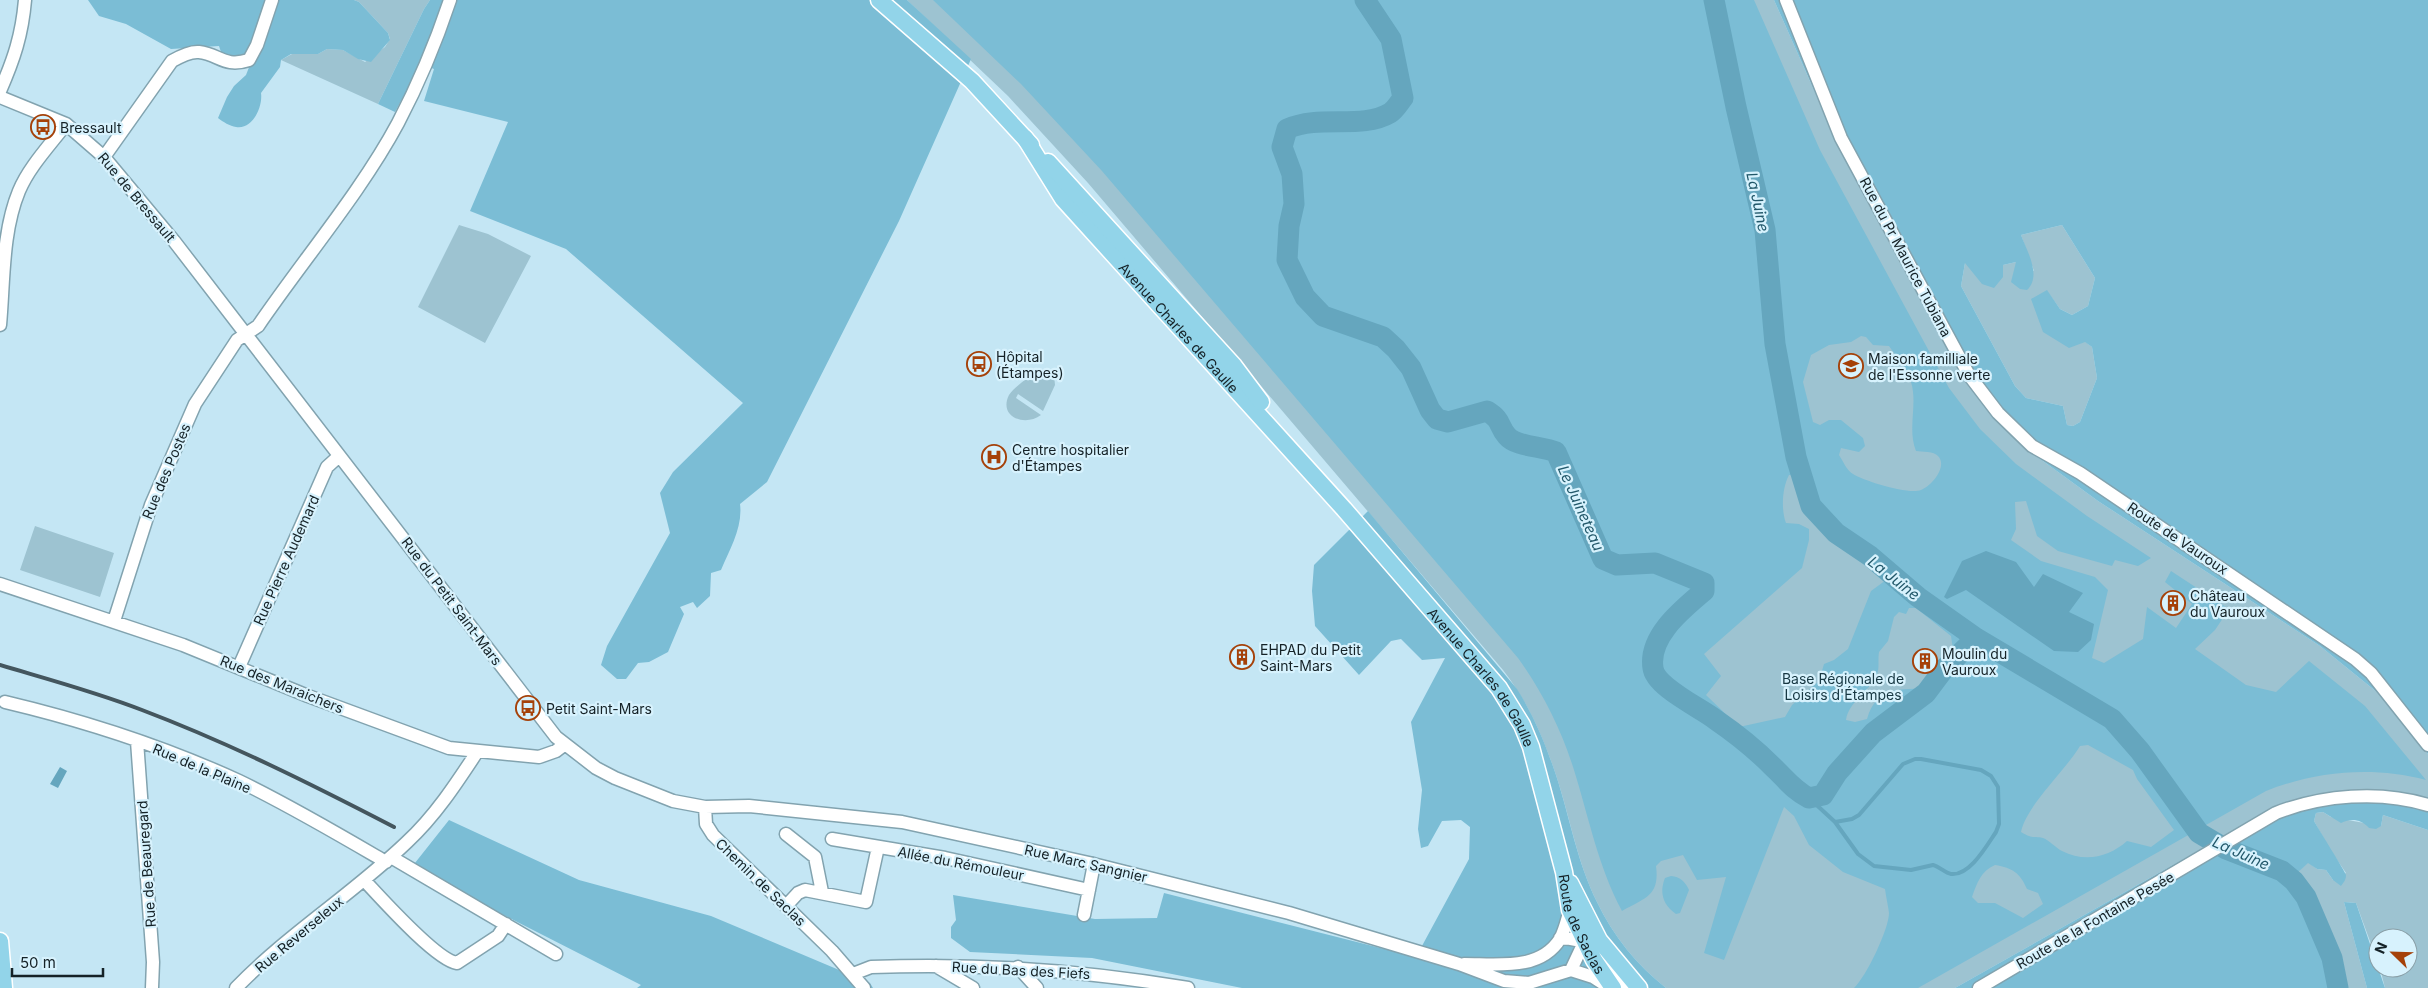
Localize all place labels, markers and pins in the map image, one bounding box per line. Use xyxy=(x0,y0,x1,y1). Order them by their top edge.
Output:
bus stop icon: Bressault xyxy=(30,114,56,140)
place label: Bressault xyxy=(60,119,122,136)
place label: Hôpital (Étampes) xyxy=(996,348,1064,381)
place label: Maison familliale de l'Essonne verte xyxy=(1868,350,1990,383)
bus stop icon: Hôpital (Étampes) xyxy=(966,351,992,377)
school or university icon: Maison familliale de l'Essonne verte xyxy=(1838,353,1864,379)
place label: Centre hospitalier d'Étampes xyxy=(1012,441,1129,474)
hospital icon: Centre hospitalier d'Étampes xyxy=(981,444,1007,470)
place label: Château du Vauroux xyxy=(2190,587,2266,620)
building icon: Château du Vauroux xyxy=(2160,590,2186,616)
place label: EHPAD du Petit Saint-Mars xyxy=(1260,641,1361,674)
building icon: EHPAD du Petit Saint-Mars xyxy=(1229,644,1255,670)
place label: Moulin du Vauroux xyxy=(1942,645,2007,678)
building icon: Moulin du Vauroux xyxy=(1912,648,1938,674)
bus stop icon: Petit Saint-Mars xyxy=(515,695,541,721)
place label: Petit Saint-Mars xyxy=(546,700,652,717)

